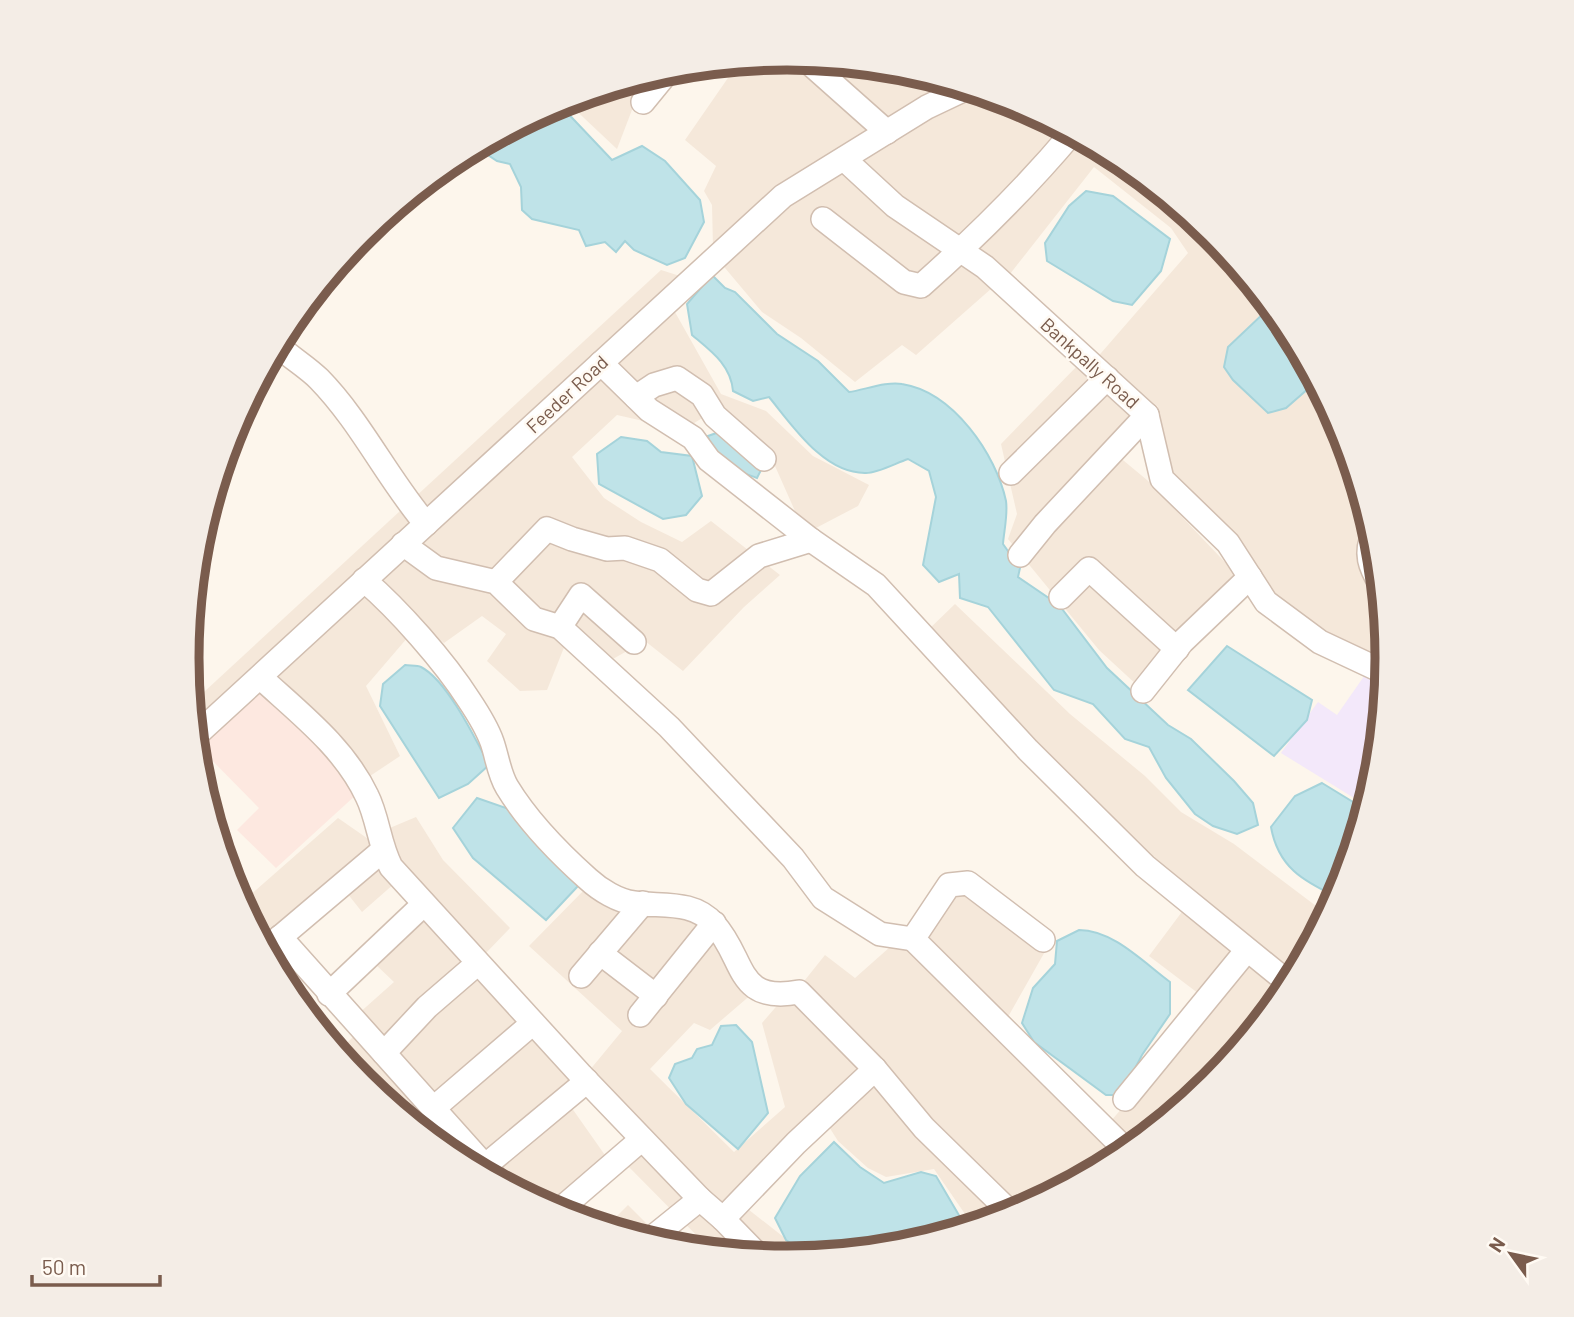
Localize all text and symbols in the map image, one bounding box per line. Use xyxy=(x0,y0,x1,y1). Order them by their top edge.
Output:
street label: Bankpally Road xyxy=(1036,312,1144,413)
street label: Feeder Road xyxy=(521,350,612,437)
north arrow xyxy=(1476,1219,1546,1289)
text: N xyxy=(1483,1233,1509,1256)
scale bar xyxy=(32,1244,159,1288)
text: 50 m xyxy=(42,1254,86,1279)

